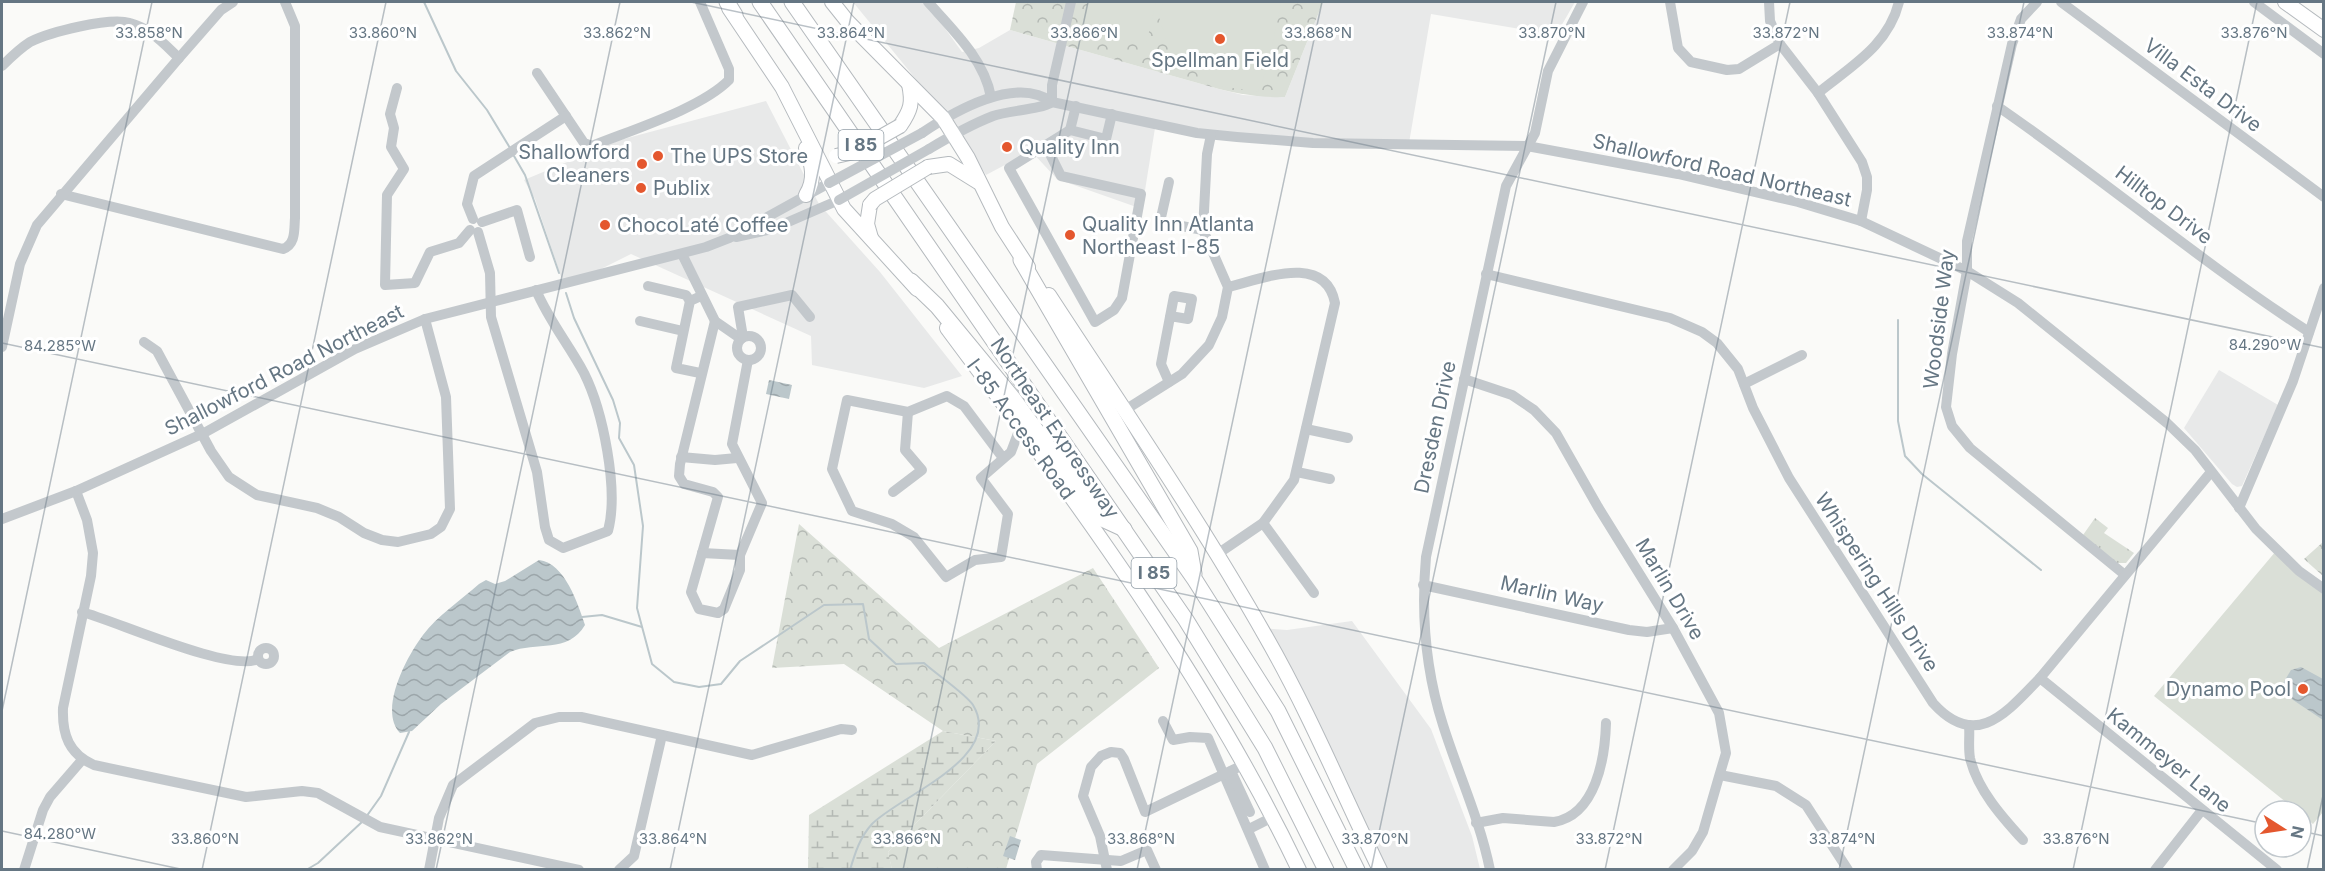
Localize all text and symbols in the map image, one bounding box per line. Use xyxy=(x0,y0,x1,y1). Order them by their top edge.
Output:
text: 33.858°N xyxy=(115,23,183,42)
text: 33.860°N xyxy=(349,23,417,42)
text: 33.862°N xyxy=(583,23,651,42)
text: 33.864°N xyxy=(817,23,885,42)
text: 33.866°N xyxy=(1050,23,1118,42)
text: 33.868°N xyxy=(1284,23,1352,42)
text: 33.870°N xyxy=(1518,23,1586,42)
text: 33.872°N xyxy=(1752,23,1820,42)
text: 33.874°N xyxy=(1987,23,2053,42)
text: 33.876°N xyxy=(2220,23,2288,42)
marker: Spellman Field xyxy=(1213,32,1227,46)
street label: Villa Esta Drive xyxy=(2140,33,2266,137)
place label: Spellman Field xyxy=(1151,48,1289,72)
street label: Shallowford Road Northeast xyxy=(1590,129,1854,212)
road number: I 85 xyxy=(838,130,884,160)
place label: Quality Inn xyxy=(1019,135,1120,159)
place label: Shallowford Cleaners xyxy=(518,140,630,187)
marker: Quality Inn xyxy=(1000,140,1014,154)
place label: The UPS Store xyxy=(670,144,808,168)
marker: The UPS Store xyxy=(651,149,665,163)
marker: Shallowford Cleaners xyxy=(635,157,649,171)
street label: Hilltop Drive xyxy=(2111,161,2217,249)
place label: Publix xyxy=(653,176,711,200)
marker: Publix xyxy=(634,181,648,195)
place label: Quality Inn Atlanta Northeast I-85 xyxy=(1082,212,1254,259)
place label: ChocoLaté Coffee xyxy=(617,213,788,237)
marker: ChocoLaté Coffee xyxy=(598,218,612,232)
marker: Quality Inn Atlanta Northeast I-85 xyxy=(1063,228,1077,242)
street label: Woodside Way xyxy=(1919,248,1959,390)
street label: Shallowford Road Northeast xyxy=(161,299,408,441)
street label: Northeast Expressway xyxy=(986,333,1124,523)
text: 84.290°W xyxy=(2229,335,2301,354)
text: 84.285°W xyxy=(24,336,96,355)
street label: I-85 Access Road xyxy=(962,354,1080,504)
street label: Dresden Drive xyxy=(1409,359,1461,495)
street label: Whispering Hills Drive xyxy=(1810,488,1944,676)
street label: Marlin Drive xyxy=(1630,534,1710,644)
road number: I 85 xyxy=(1132,558,1176,588)
street label: Marlin Way xyxy=(1498,570,1606,618)
place label: Dynamo Pool xyxy=(2166,677,2291,701)
marker: Dynamo Pool xyxy=(2296,682,2310,696)
street label: Kammeyer Lane xyxy=(2102,703,2236,817)
north arrow xyxy=(2253,799,2313,859)
text: 84.280°W xyxy=(24,824,96,843)
text: N xyxy=(2287,824,2309,840)
text: 33.860°N xyxy=(171,829,239,848)
text: 33.862°N xyxy=(405,829,473,848)
text: 33.864°N xyxy=(639,829,707,848)
text: 33.866°N xyxy=(873,829,941,848)
text: 33.868°N xyxy=(1107,829,1175,848)
text: 33.870°N xyxy=(1341,829,1409,848)
text: 33.872°N xyxy=(1575,829,1643,848)
text: 33.874°N xyxy=(1809,829,1875,848)
text: 33.876°N xyxy=(2042,829,2110,848)

